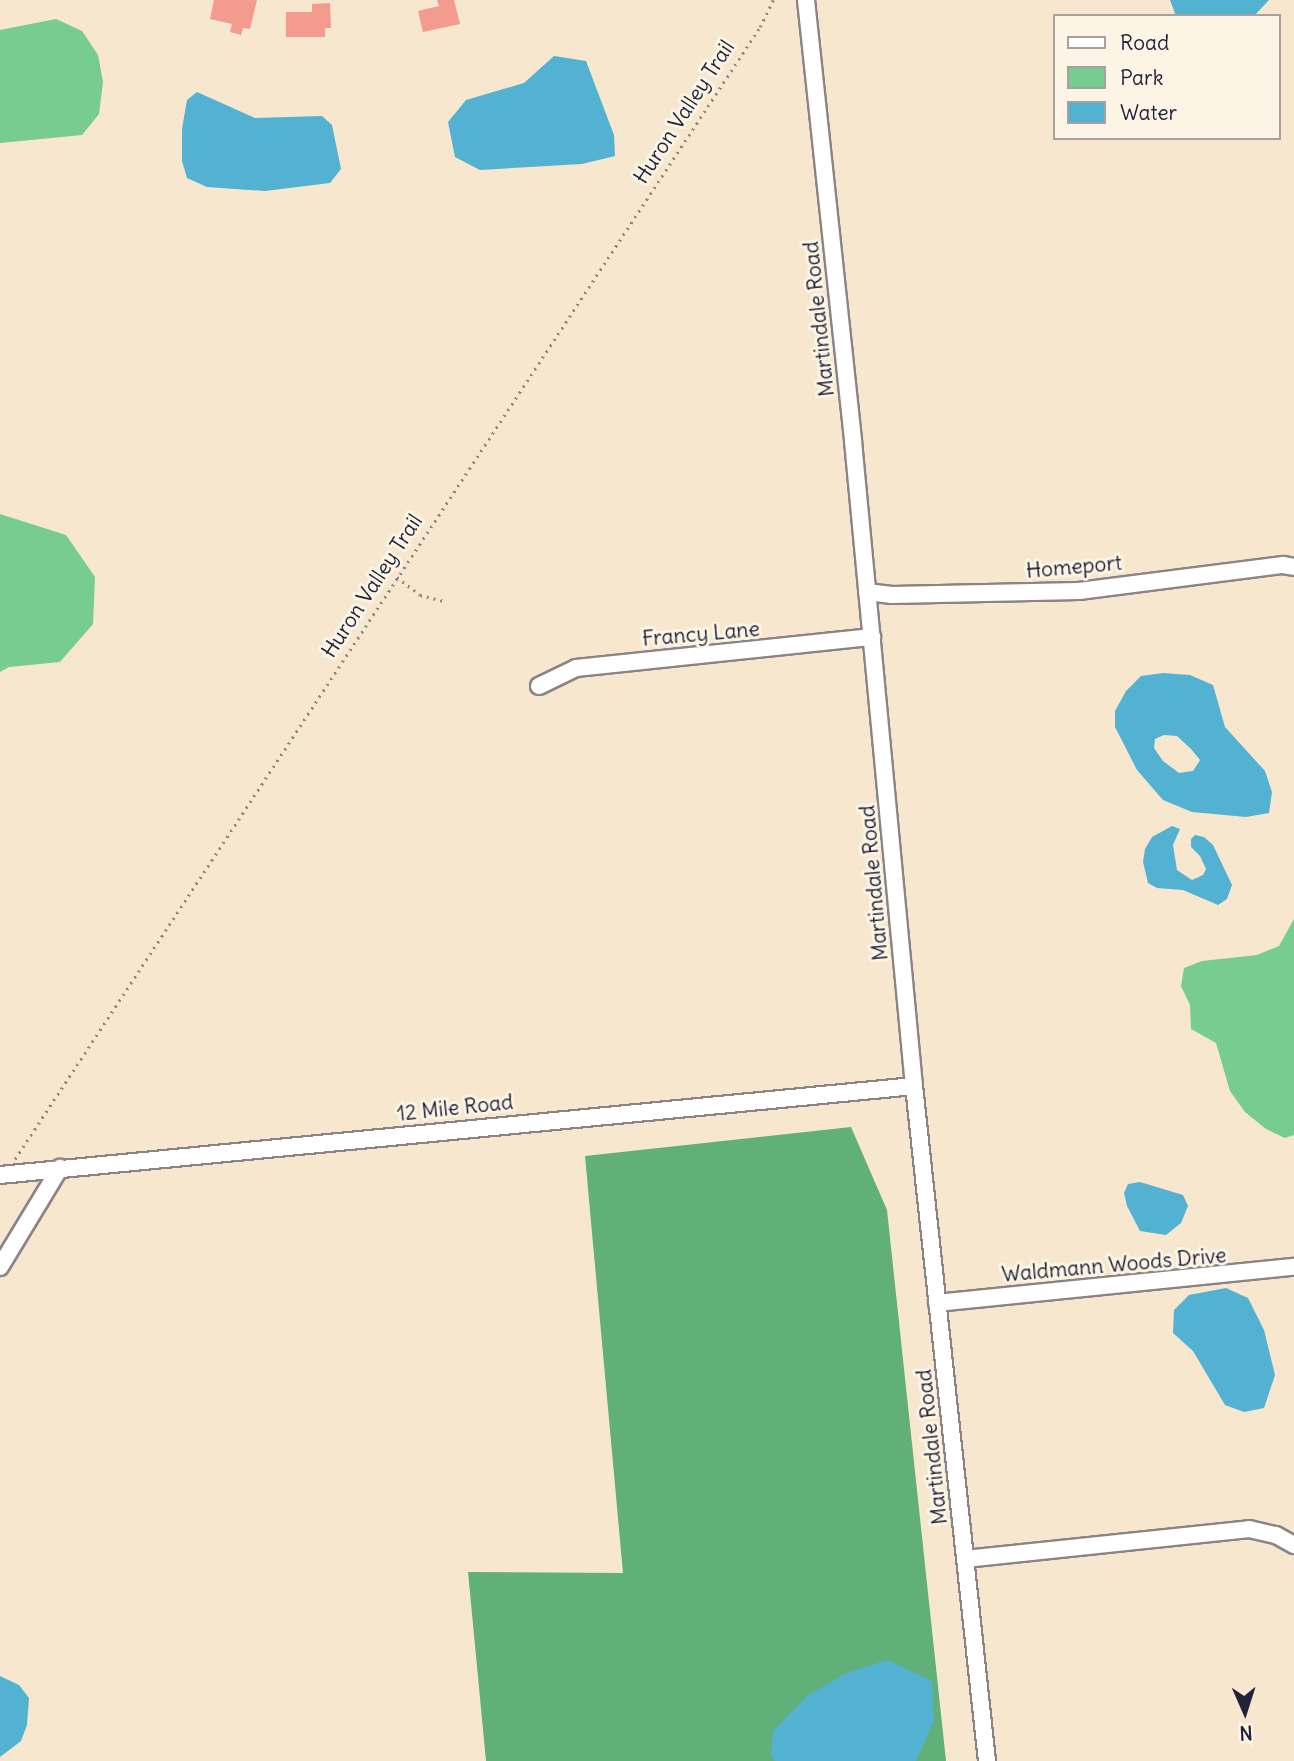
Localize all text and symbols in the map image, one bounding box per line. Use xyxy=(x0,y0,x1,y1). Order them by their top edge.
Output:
legend xyxy=(1052,14,1280,140)
text: Road xyxy=(1120,29,1169,56)
street label: Huron Valley Trail xyxy=(628,36,740,188)
text: Park xyxy=(1120,64,1163,91)
text: Water xyxy=(1120,99,1177,126)
street label: Martindale Road xyxy=(798,240,840,398)
street label: Huron Valley Trail xyxy=(316,510,428,662)
street label: Homeport xyxy=(1025,550,1123,584)
street label: Francy Lane xyxy=(641,616,761,652)
street label: Martindale Road xyxy=(855,804,893,962)
street label: 12 Mile Road xyxy=(396,1089,514,1127)
street label: Waldmann Woods Drive xyxy=(1000,1243,1228,1287)
street label: Martindale Road xyxy=(911,1368,953,1526)
north arrow xyxy=(1210,1677,1280,1747)
text: N xyxy=(1239,1721,1253,1745)

